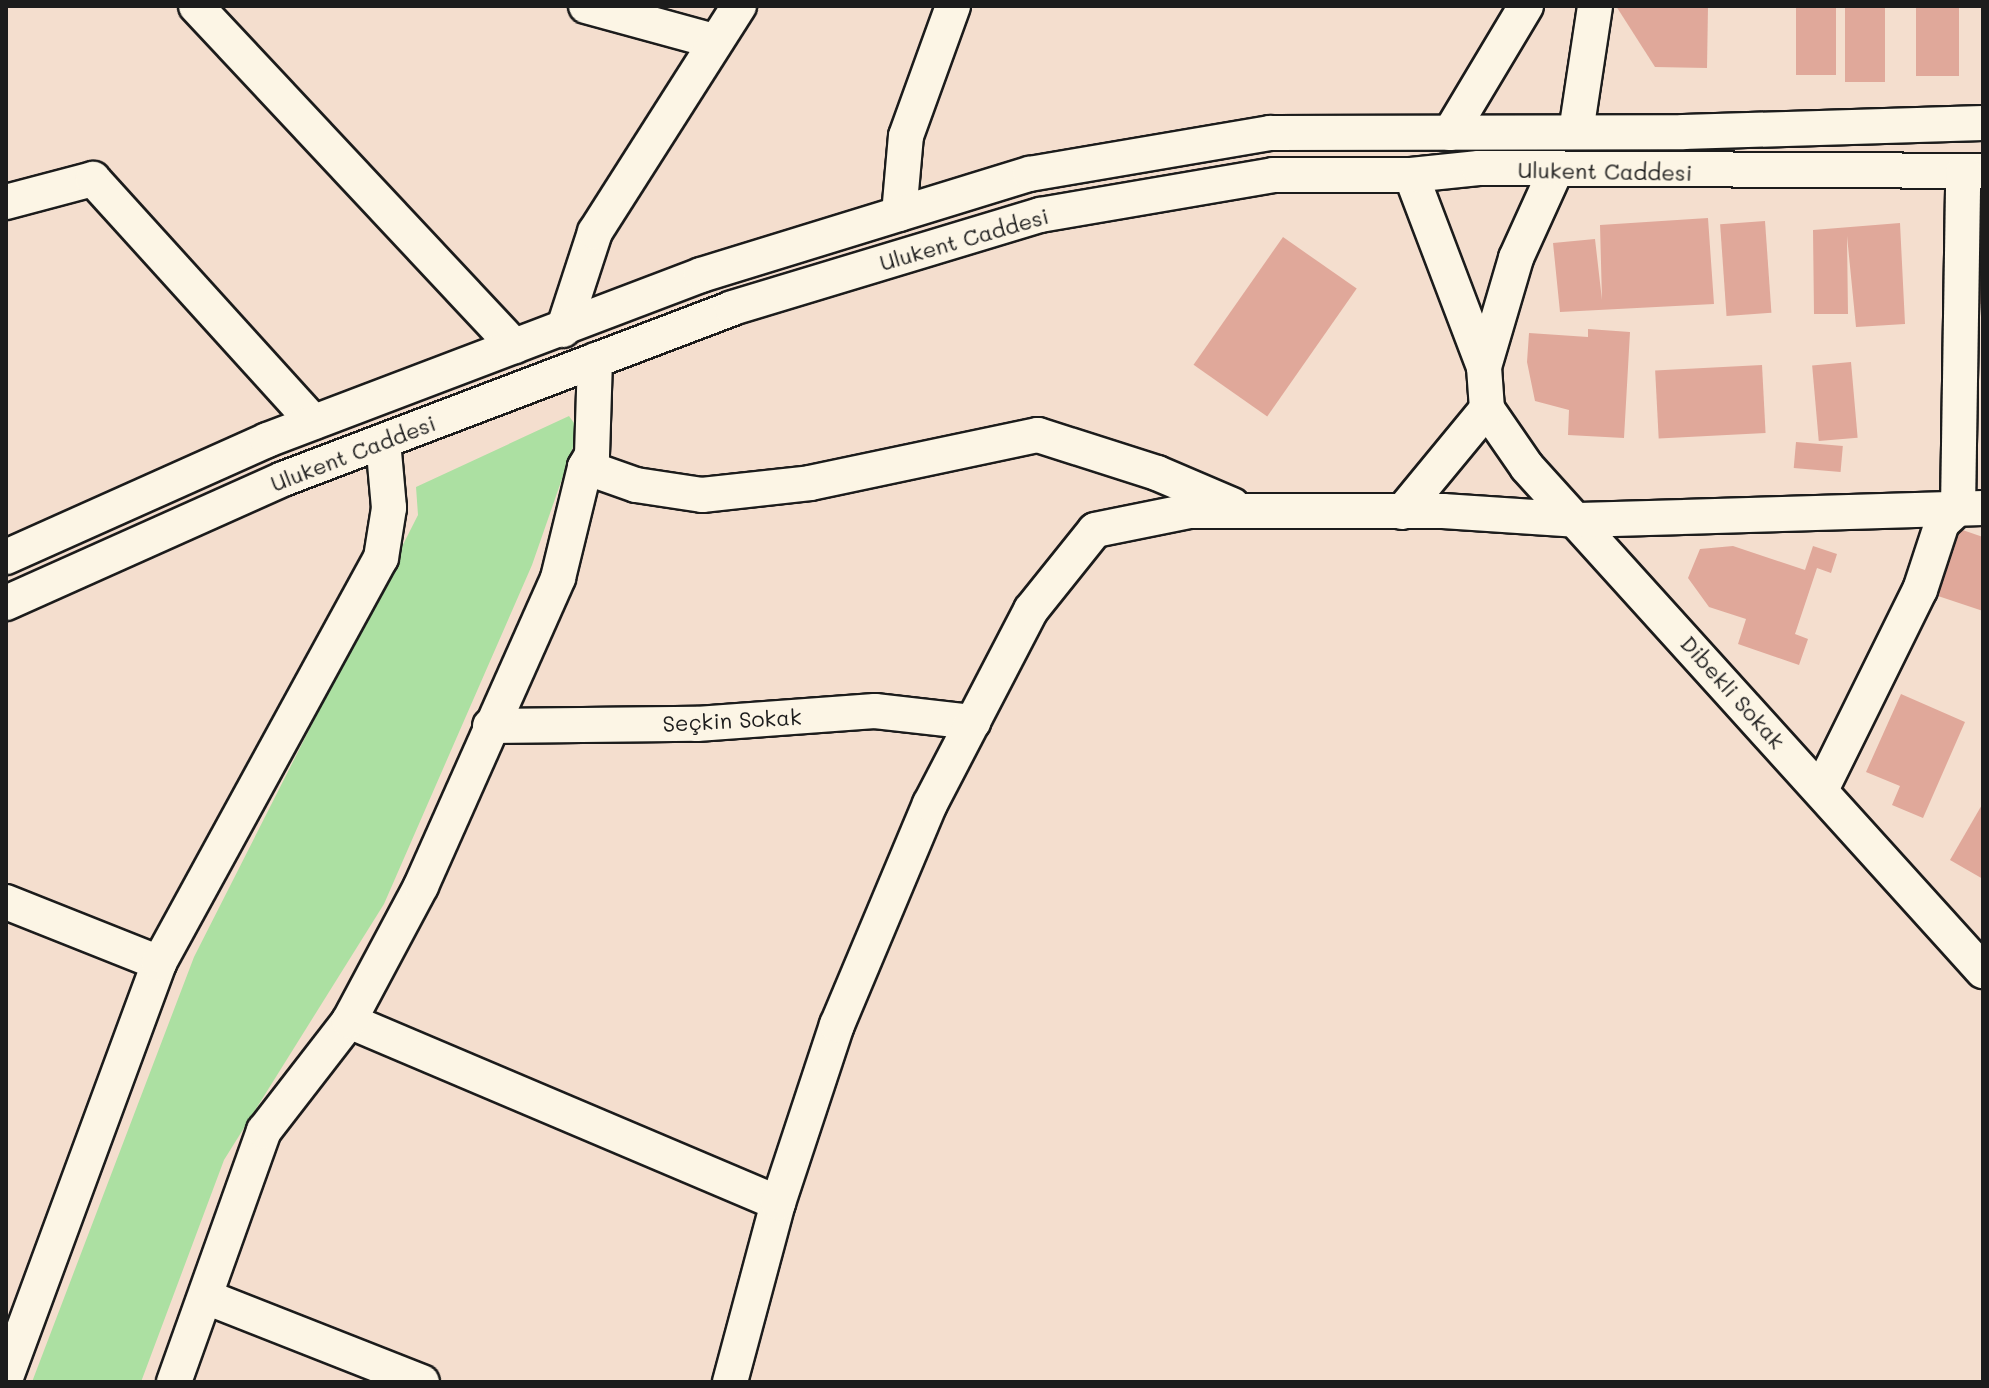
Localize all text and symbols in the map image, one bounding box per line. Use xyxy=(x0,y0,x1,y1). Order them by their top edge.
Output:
street label: Ulukent Caddesi xyxy=(1517,156,1693,186)
street label: Ulukent Caddesi xyxy=(876,202,1052,276)
street label: Ulukent Caddesi xyxy=(267,409,439,497)
street label: Dibekli Sokak xyxy=(1675,630,1791,754)
street label: Seçkin Sokak xyxy=(662,703,802,737)

